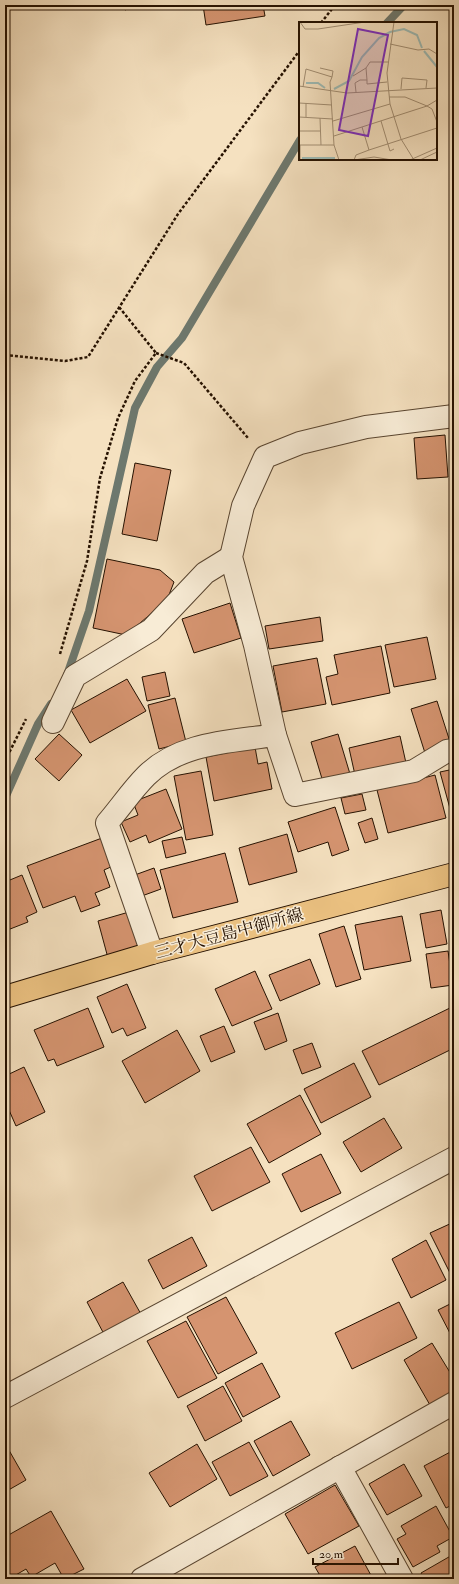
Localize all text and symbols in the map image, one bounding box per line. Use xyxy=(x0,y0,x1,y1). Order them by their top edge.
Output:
inset map xyxy=(299,22,437,160)
street label: 三才大豆島中御所線 xyxy=(153,904,306,963)
scale bar xyxy=(313,1540,398,1566)
text: 20 m xyxy=(319,1547,344,1562)

